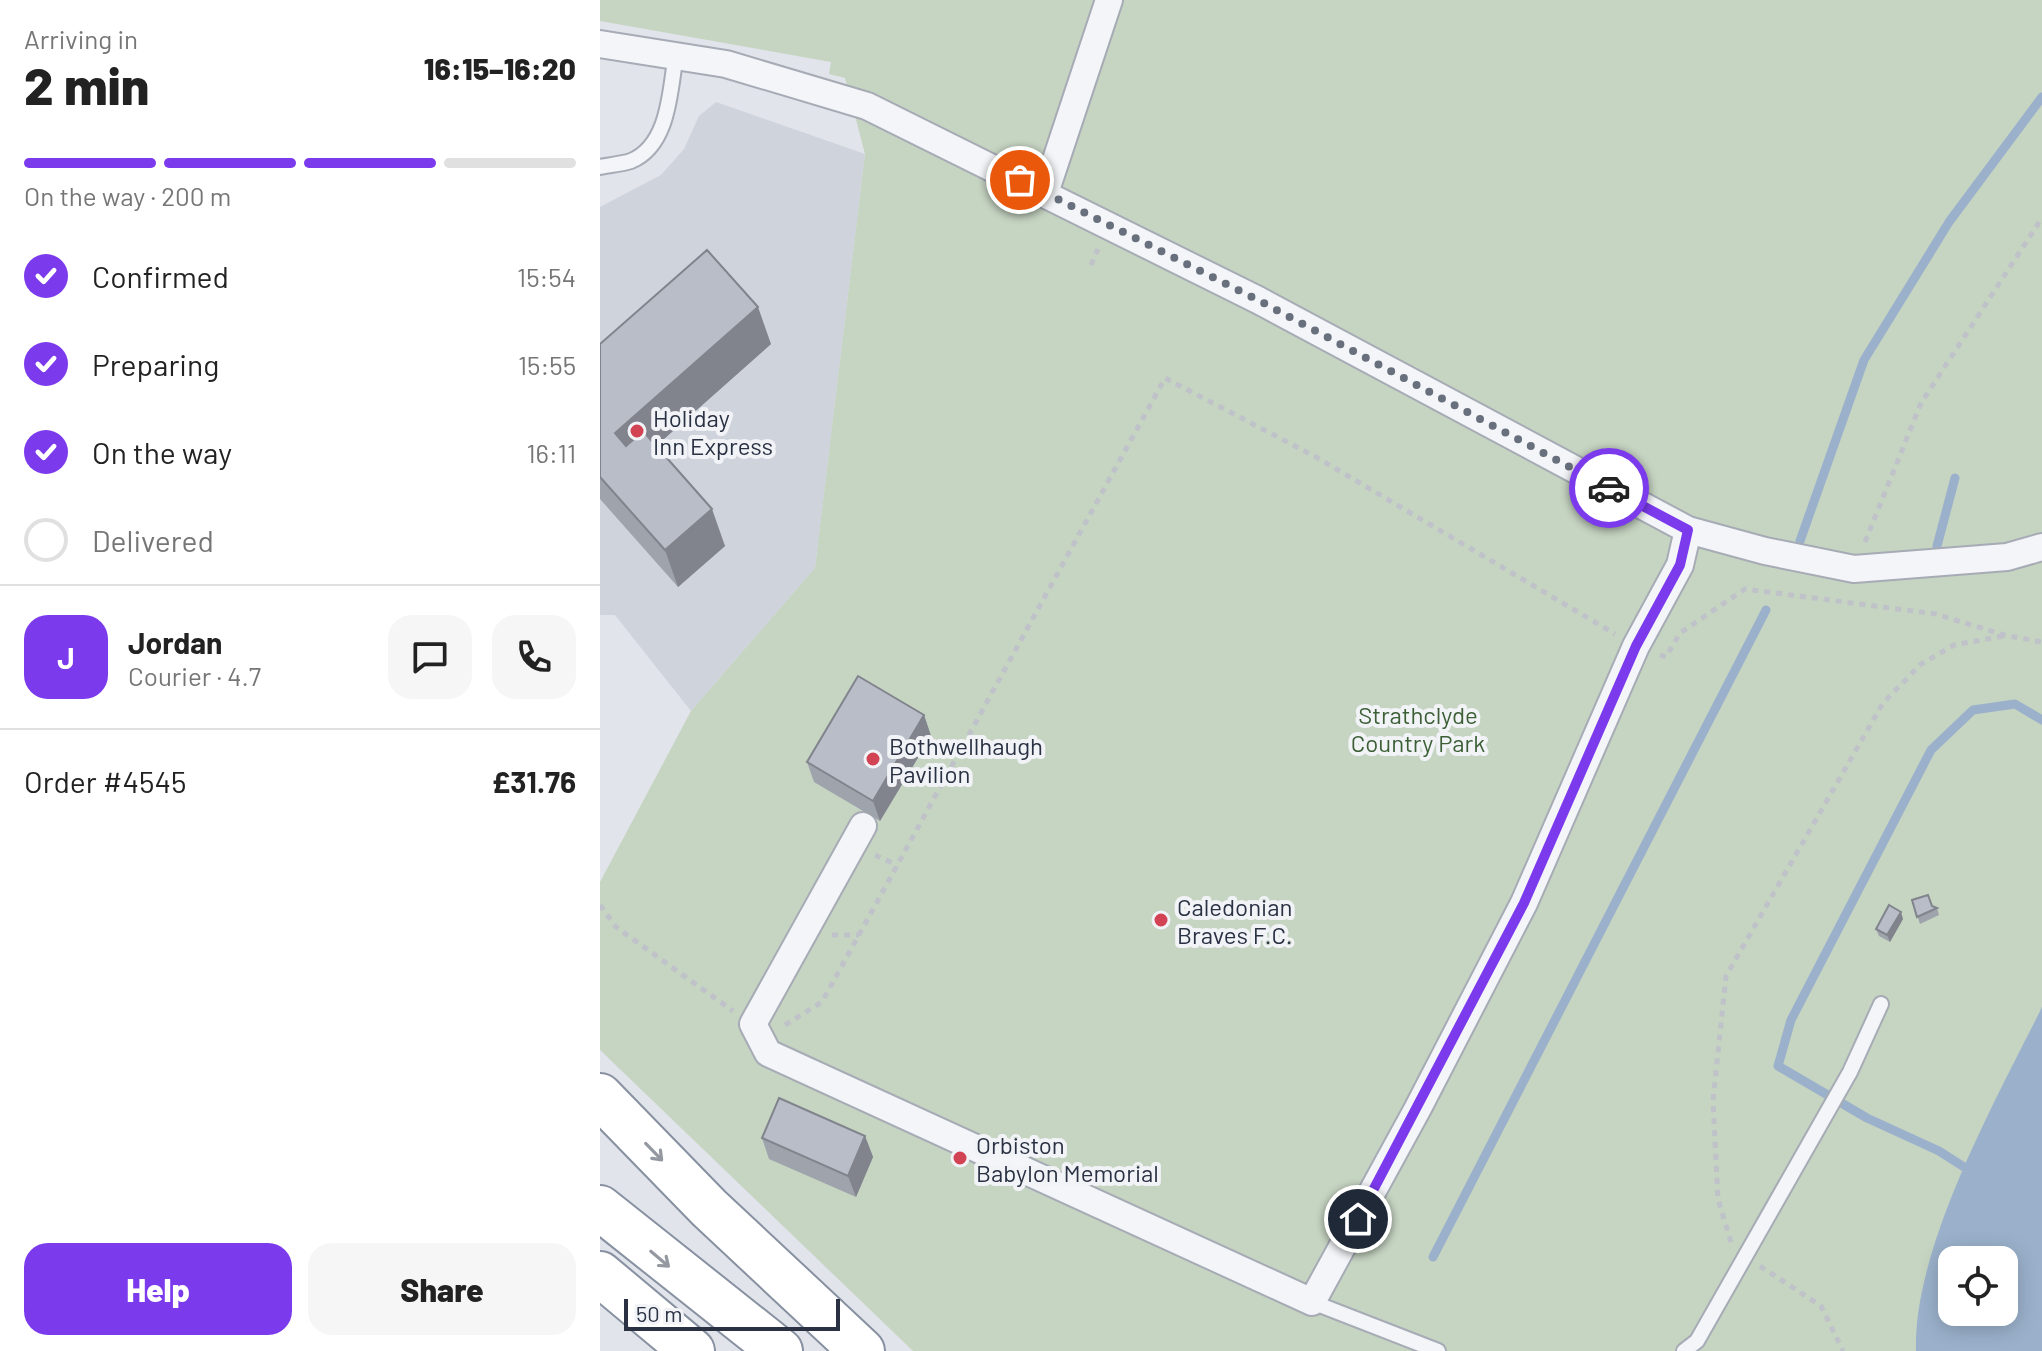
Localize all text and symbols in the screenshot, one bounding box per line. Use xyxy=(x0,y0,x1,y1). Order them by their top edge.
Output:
text: Arriving in xyxy=(24,23,138,54)
text: 16:15–16:20 xyxy=(424,50,576,86)
text: 2 min xyxy=(24,53,149,115)
pin xyxy=(986,146,1054,214)
icon: bag xyxy=(998,158,1042,202)
text: On the way · 200 m xyxy=(24,180,231,211)
icon: check xyxy=(24,254,68,298)
text: Confirmed xyxy=(92,258,229,294)
text: 15:54 xyxy=(517,261,576,292)
icon: check xyxy=(24,342,68,386)
text: Preparing xyxy=(92,346,219,382)
text: 15:55 xyxy=(518,349,576,380)
place label: Holiday Inn Express xyxy=(653,403,773,460)
marker: Holiday Inn Express xyxy=(628,422,646,440)
icon: check xyxy=(24,430,68,474)
text: On the way xyxy=(92,434,232,470)
text: 16:11 xyxy=(526,437,576,468)
courier xyxy=(1569,448,1649,528)
icon: car xyxy=(1587,466,1631,510)
text: Delivered xyxy=(92,522,214,558)
button: chat xyxy=(388,615,472,699)
button: phone xyxy=(492,615,576,699)
text: Jordan xyxy=(128,624,223,660)
text: J xyxy=(57,639,75,675)
text: Courier · 4.7 xyxy=(128,660,261,691)
park label: Strathclyde Country Park xyxy=(1351,700,1485,757)
place label: Bothwellhaugh Pavilion xyxy=(889,731,1043,788)
marker: Bothwellhaugh Pavilion xyxy=(864,750,882,768)
text: Order #4545 xyxy=(24,763,186,799)
text: £31.76 xyxy=(492,763,576,799)
place label: Caledonian Braves F.C. xyxy=(1177,892,1293,949)
marker: Caledonian Braves F.C. xyxy=(1152,911,1170,929)
place label: Orbiston Babylon Memorial xyxy=(976,1130,1159,1187)
one-way arrow xyxy=(645,1142,664,1162)
marker: Orbiston Babylon Memorial xyxy=(951,1149,969,1167)
pin xyxy=(1324,1185,1392,1253)
icon: home xyxy=(1336,1197,1380,1241)
button: Help xyxy=(24,1243,292,1335)
button: Share xyxy=(308,1243,576,1335)
map controls xyxy=(1938,1246,2018,1326)
button: locate xyxy=(1938,1246,2018,1326)
one-way arrow xyxy=(649,1250,669,1268)
scale bar xyxy=(624,1295,840,1331)
text: 50 m xyxy=(636,1300,682,1326)

